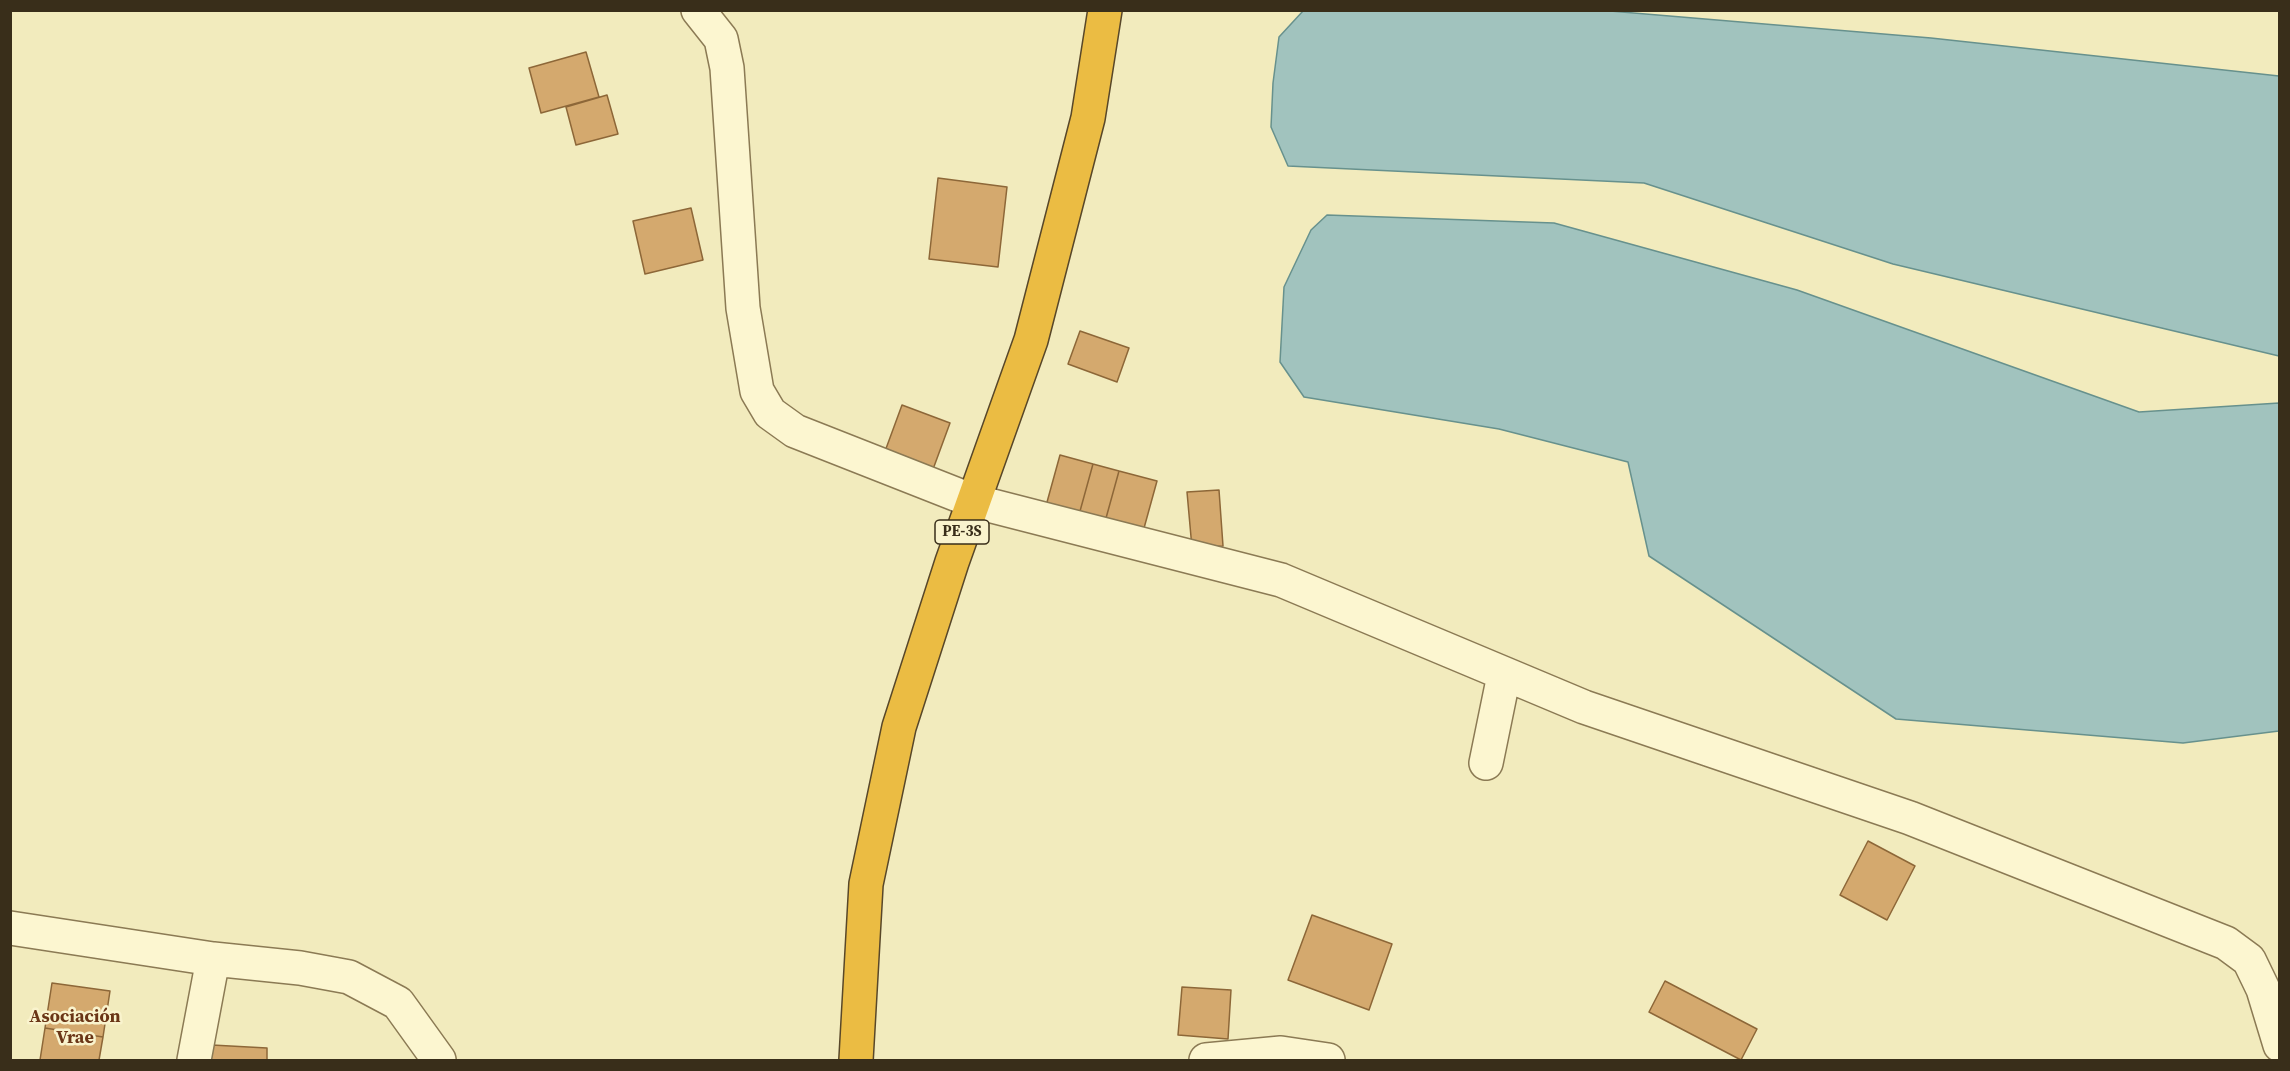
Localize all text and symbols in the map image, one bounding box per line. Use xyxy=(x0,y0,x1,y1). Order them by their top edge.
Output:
road number: PE-3S xyxy=(935,520,989,544)
district label: Asociación Vrae xyxy=(29,1006,121,1048)

